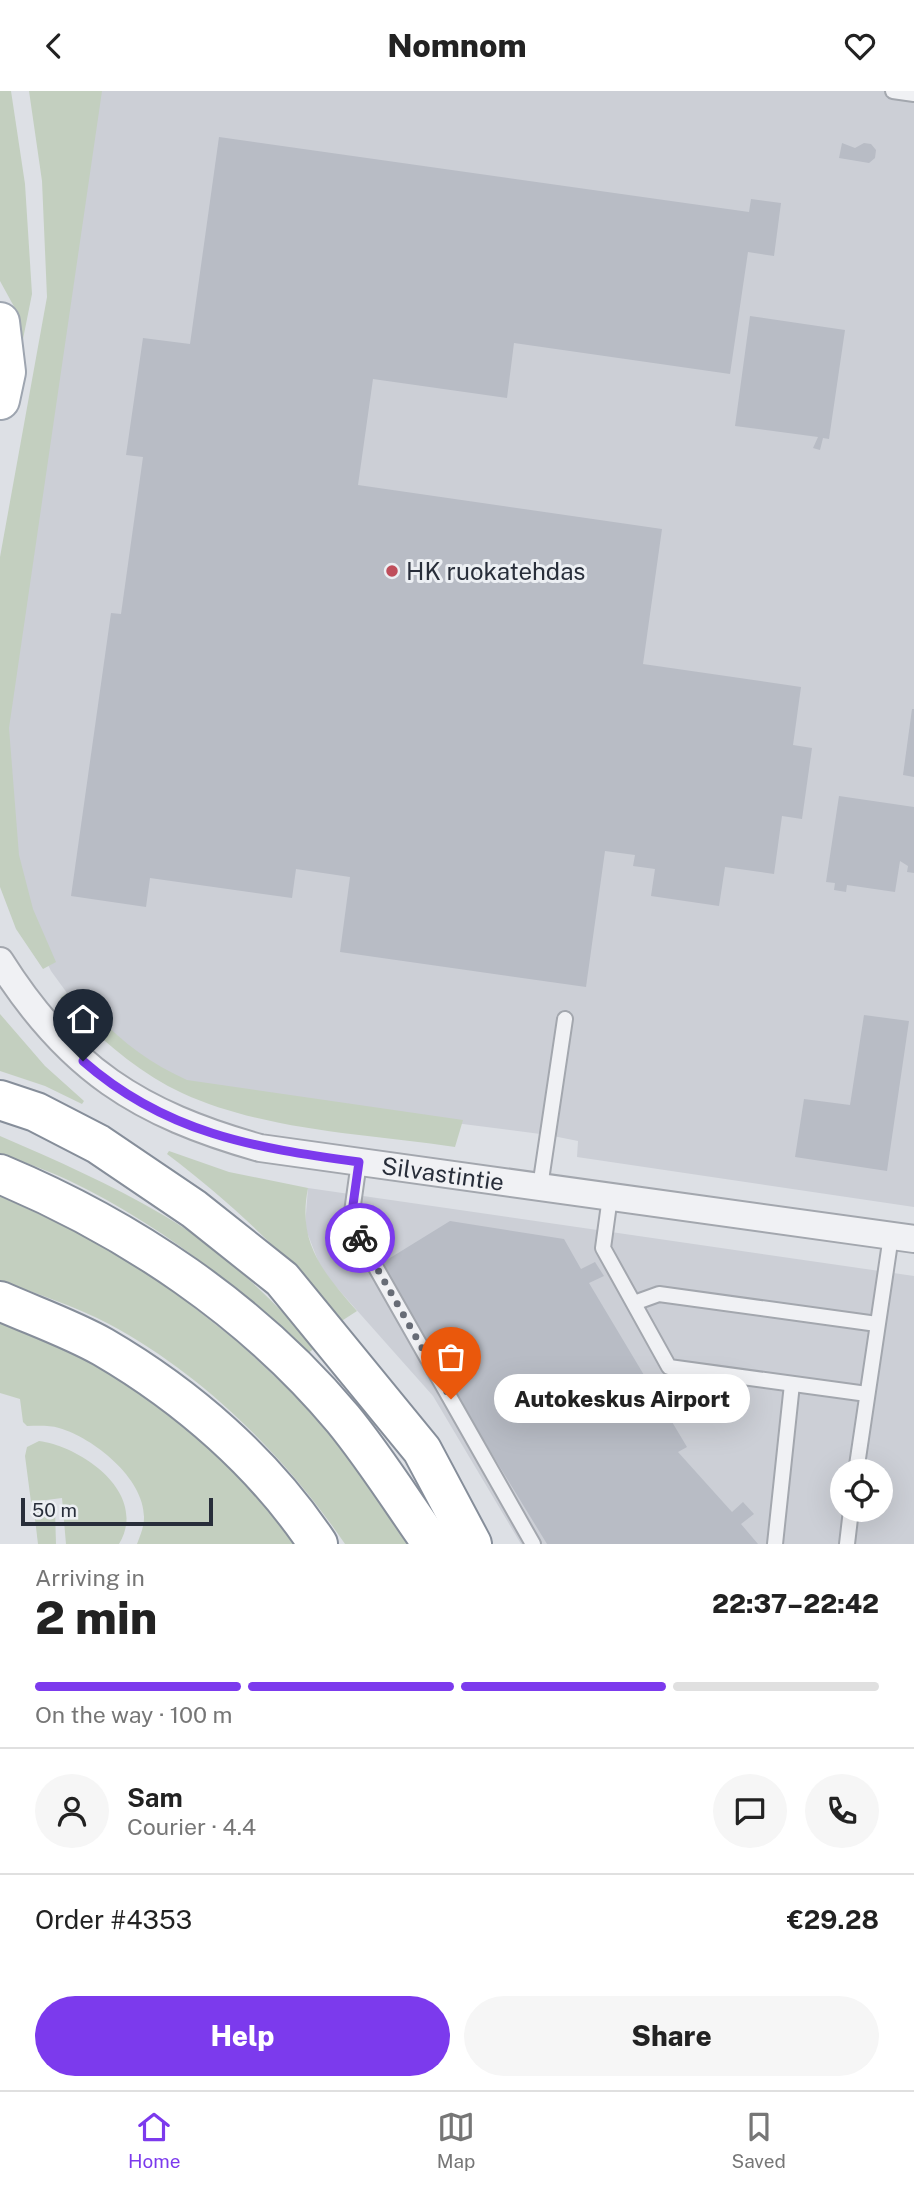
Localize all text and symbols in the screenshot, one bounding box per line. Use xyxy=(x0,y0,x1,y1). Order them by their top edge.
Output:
icon: back xyxy=(35,27,73,65)
text: Nomnom xyxy=(387,27,527,64)
icon: heart xyxy=(841,27,879,65)
place label: HK ruokatehdas xyxy=(406,557,585,585)
marker: HK ruokatehdas xyxy=(384,563,400,579)
pin xyxy=(53,989,113,1061)
icon: home xyxy=(64,1000,102,1038)
street label: Silvastintie xyxy=(380,1151,506,1196)
courier xyxy=(325,1203,395,1273)
icon: bike xyxy=(341,1219,379,1257)
pin xyxy=(421,1327,481,1399)
icon: bag xyxy=(432,1338,470,1376)
callout: Autokeskus Airport xyxy=(493,1375,748,1423)
text: Autokeskus Airport xyxy=(514,1385,730,1412)
map controls xyxy=(830,1459,893,1522)
button: locate xyxy=(830,1459,893,1522)
scale bar xyxy=(21,1495,214,1527)
text: 50 m xyxy=(32,1499,77,1521)
text: Arriving in xyxy=(35,1564,145,1591)
text: 22:37–22:42 xyxy=(712,1588,879,1619)
text: 2 min xyxy=(35,1590,157,1644)
text: On the way · 100 m xyxy=(35,1701,232,1728)
button: person xyxy=(35,1774,109,1848)
button: chat xyxy=(713,1774,787,1848)
button: phone xyxy=(805,1774,879,1848)
text: Sam xyxy=(127,1782,183,1813)
text: Courier · 4.4 xyxy=(127,1813,256,1840)
text: Order #4353 xyxy=(35,1904,192,1935)
text: €29.28 xyxy=(787,1904,879,1935)
button: Help xyxy=(35,1996,450,2076)
button: Share xyxy=(464,1996,879,2076)
tab: Home xyxy=(128,2108,180,2172)
tab: Map xyxy=(437,2108,475,2172)
tab: Saved xyxy=(732,2108,786,2172)

